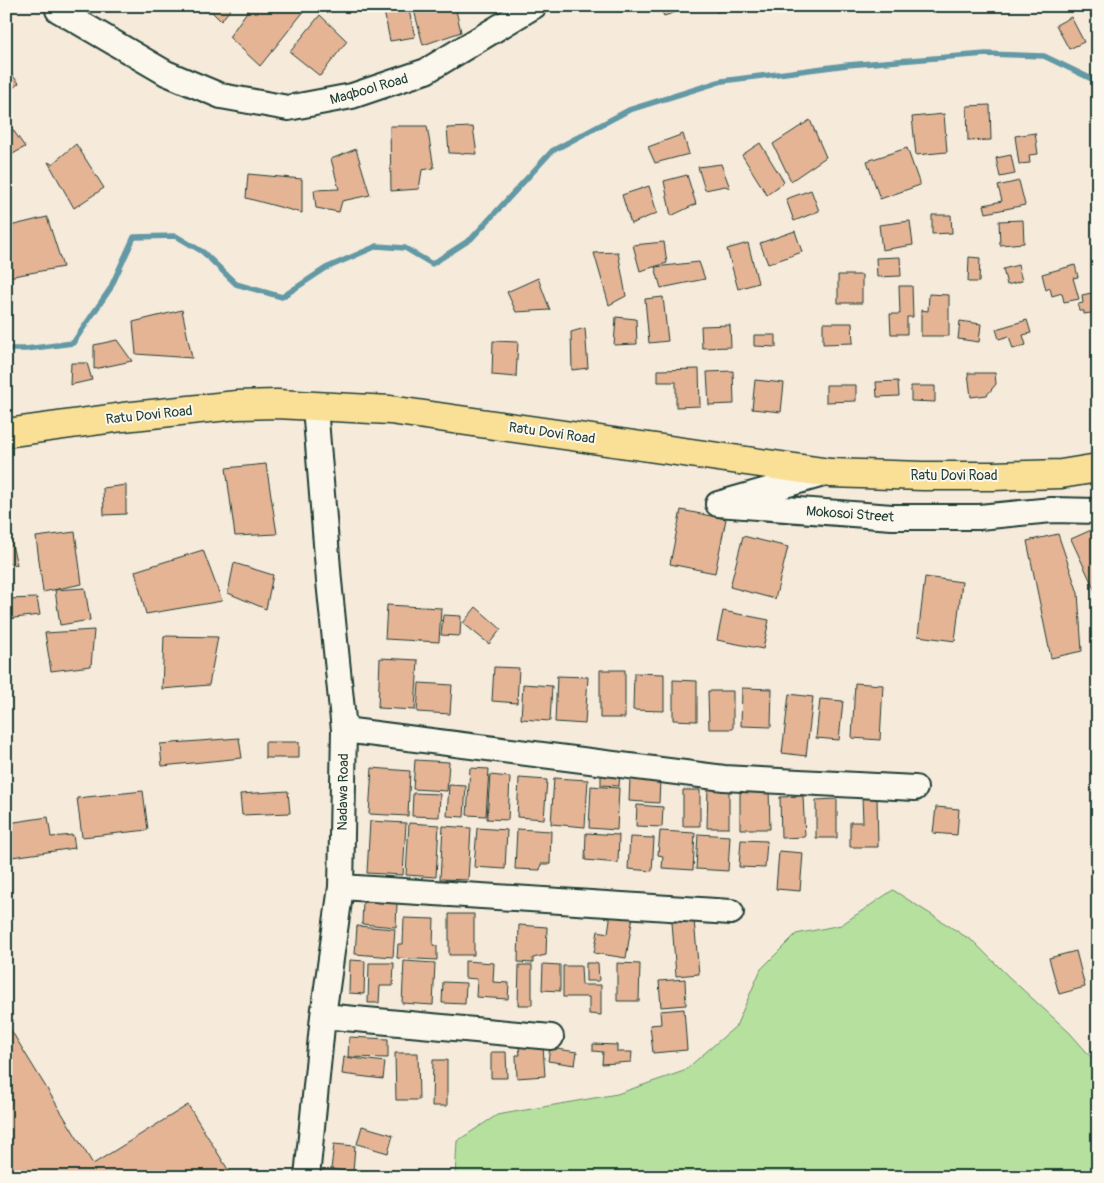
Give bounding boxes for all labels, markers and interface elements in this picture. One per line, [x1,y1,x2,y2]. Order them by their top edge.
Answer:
street label: Maqbool Road [328,70,410,108]
street label: Ratu Dovi Road [105,402,193,428]
street label: Ratu Dovi Road [508,419,596,447]
street label: Ratu Dovi Road [910,467,998,484]
street label: Mokosoi Street [805,502,895,526]
street label: Nadawa Road [334,753,352,831]

